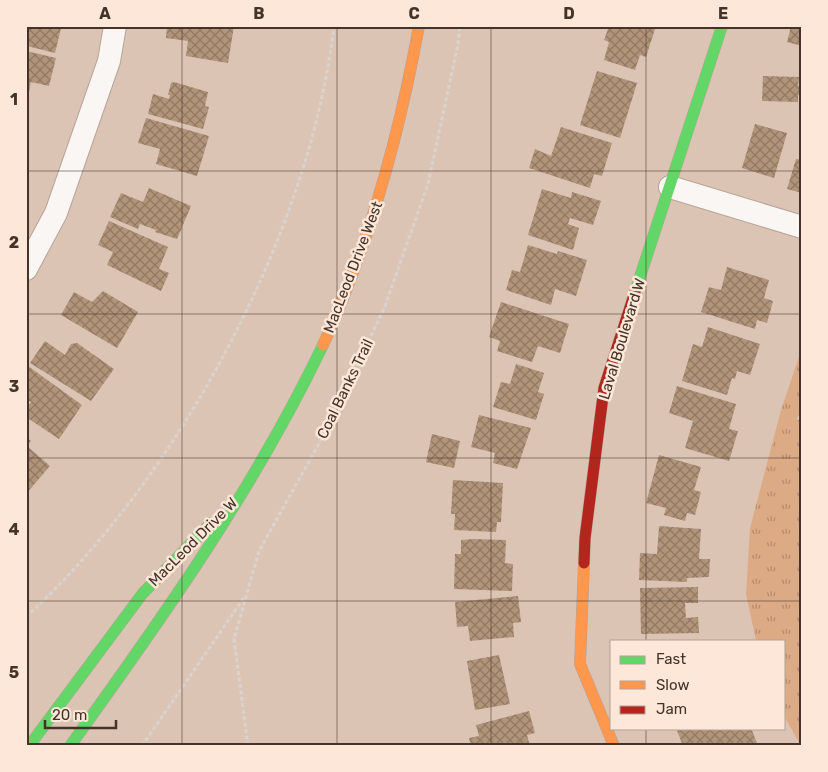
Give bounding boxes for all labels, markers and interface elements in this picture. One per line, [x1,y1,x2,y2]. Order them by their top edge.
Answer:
text: A [99,4,111,23]
text: B [253,4,265,23]
text: C [408,4,420,23]
text: D [563,4,575,23]
text: E [718,4,728,23]
text: 1 [10,90,18,109]
street label: MacLeod Drive West [320,199,386,335]
text: 2 [9,233,19,252]
street label: Laval Boulevard W [595,276,649,402]
street label: Coal Banks Trail [313,336,377,442]
text: 3 [9,377,19,396]
street label: MacLeod Drive W [145,494,241,590]
text: 4 [9,520,20,539]
legend [610,640,786,730]
text: Fast [656,650,686,668]
text: 5 [9,663,19,682]
text: Slow [656,676,689,694]
scale bar [45,697,116,729]
text: Jam [656,700,687,718]
text: 20 m [52,706,87,724]

